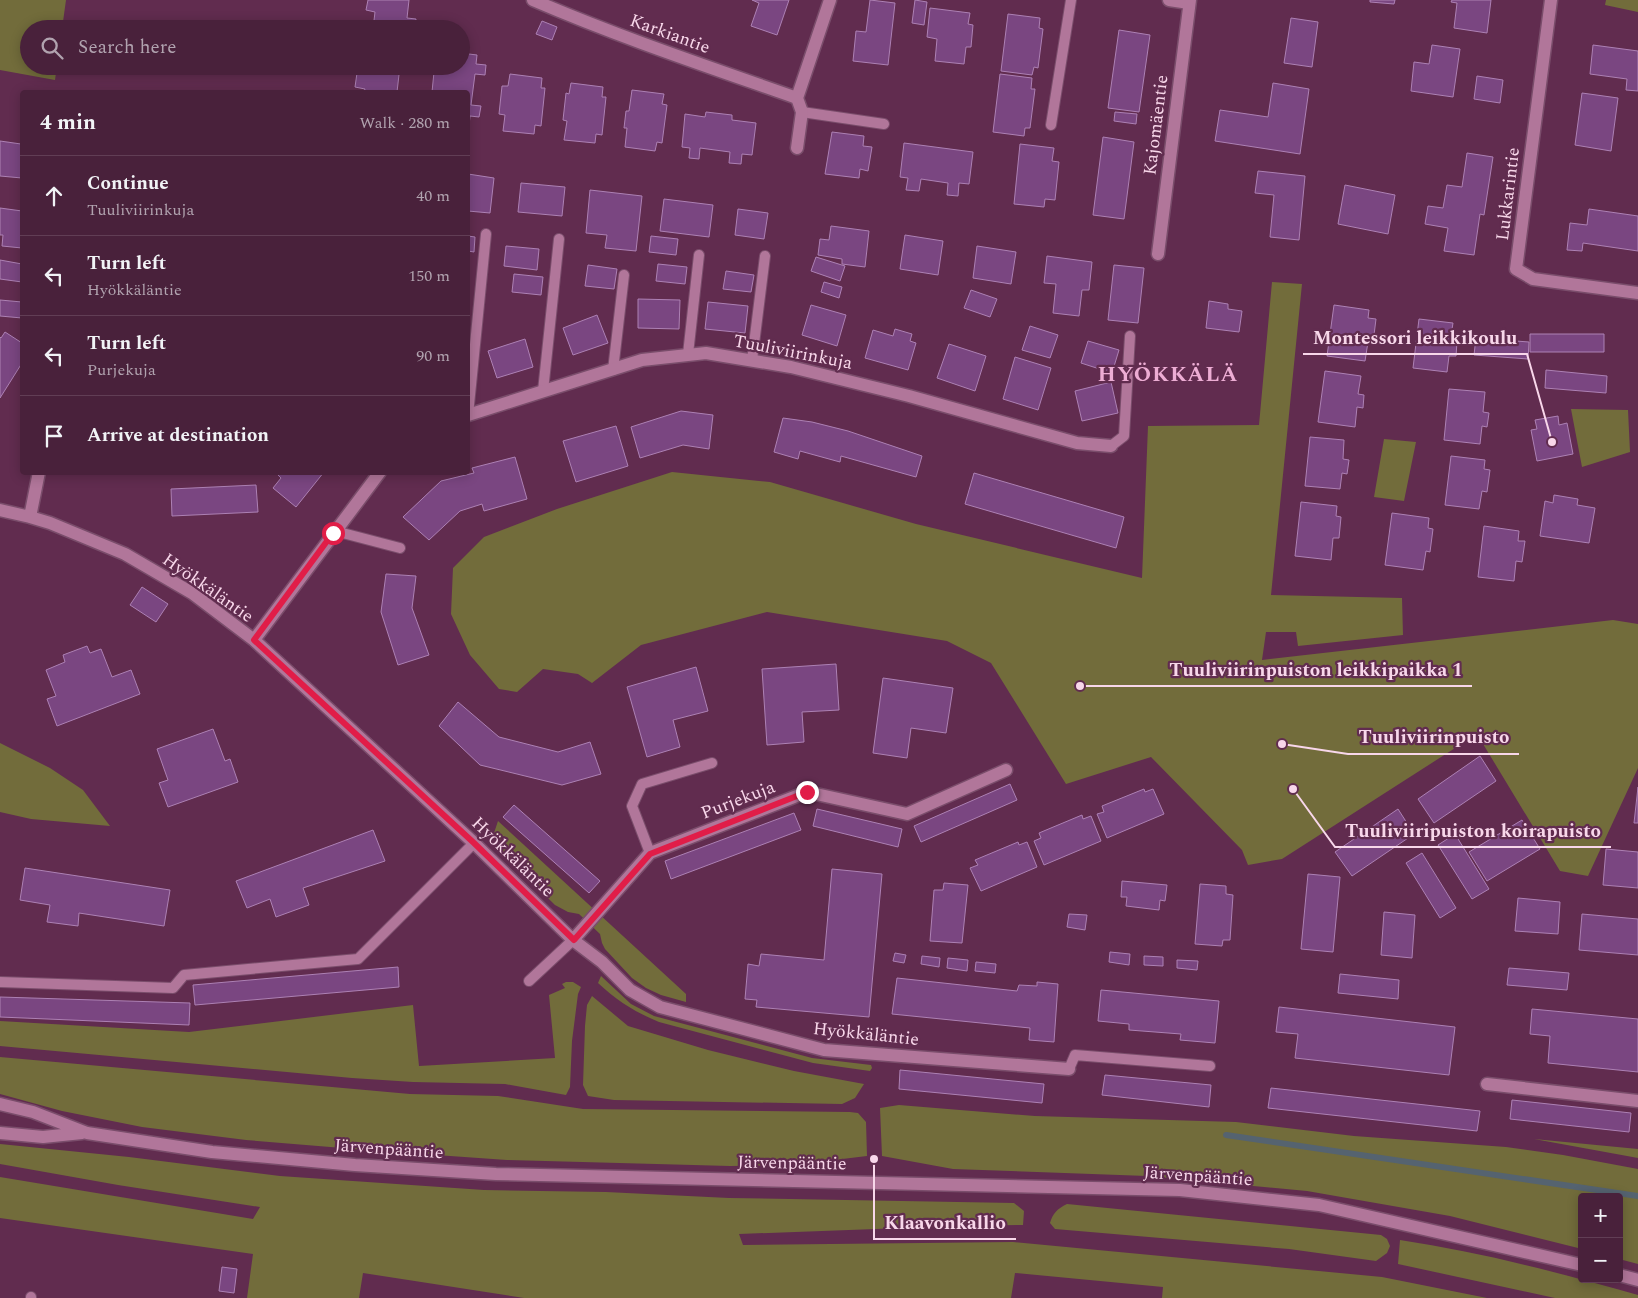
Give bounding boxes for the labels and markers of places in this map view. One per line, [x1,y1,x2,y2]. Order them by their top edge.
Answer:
callout: Montessori leikkikoulu [1303,320,1527,354]
callout: Tuuliviirinpuiston leikkipaikka 1 [1159,652,1472,686]
callout: Tuuliviirinpuisto [1348,720,1519,754]
callout: Tuuliviiripuiston koirapuisto [1335,813,1611,847]
callout: Klaavonkallio [874,1205,1016,1239]

